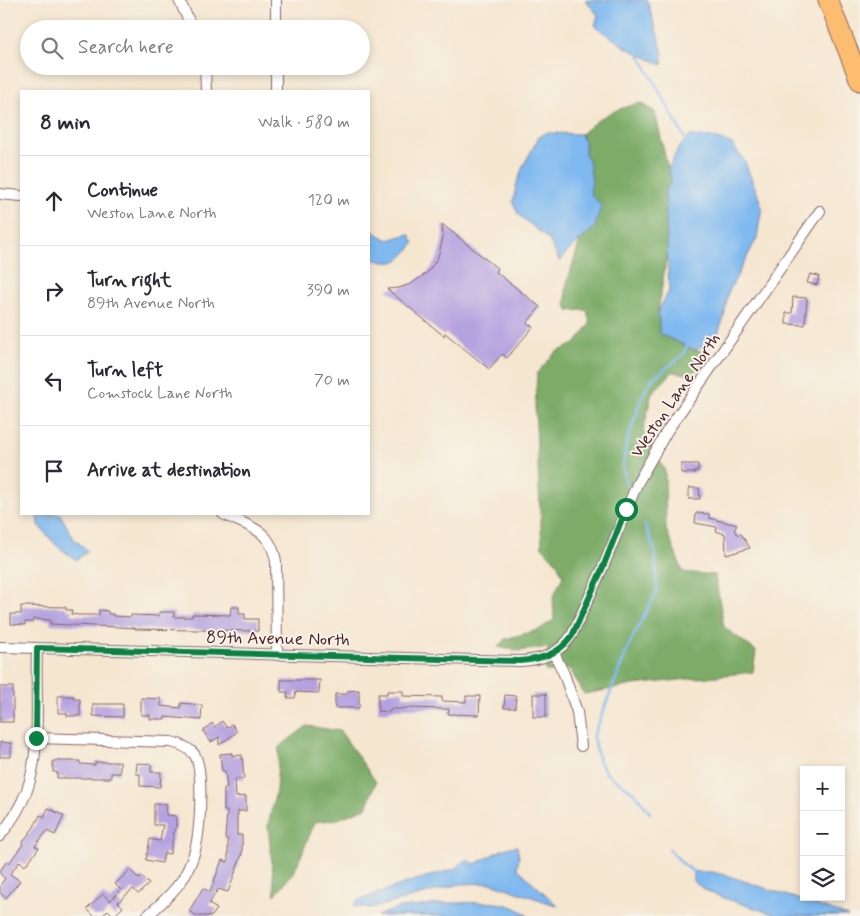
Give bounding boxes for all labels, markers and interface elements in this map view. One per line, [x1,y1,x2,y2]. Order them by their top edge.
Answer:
search box [20,20,370,75]
icon: search [38,34,66,62]
text: Search here [78,35,174,60]
text: 8 min [40,109,91,137]
text: Walk · 580 m [258,112,350,133]
text: Continue [87,178,158,203]
icon: ahead [40,187,68,215]
text: 120 m [308,190,350,211]
text: Weston Lane North [87,203,216,224]
text: Turn right [87,268,171,293]
icon: right [40,277,68,305]
text: 390 m [307,280,350,301]
text: 89th Avenue North [87,293,215,314]
street label: Weston Lane North [625,328,726,463]
text: Turn left [87,358,163,383]
icon: left [40,367,68,395]
text: 70 m [314,370,350,391]
text: Comstock Lane North [87,383,232,404]
icon: arrive [40,457,68,485]
text: Arrive at destination [87,458,251,483]
route start [615,498,638,521]
street label: 89th Avenue North [206,626,350,652]
route end [25,727,48,750]
map controls [800,766,845,901]
button: + [800,766,845,811]
button: − [800,811,845,856]
button: layers [800,856,845,901]

